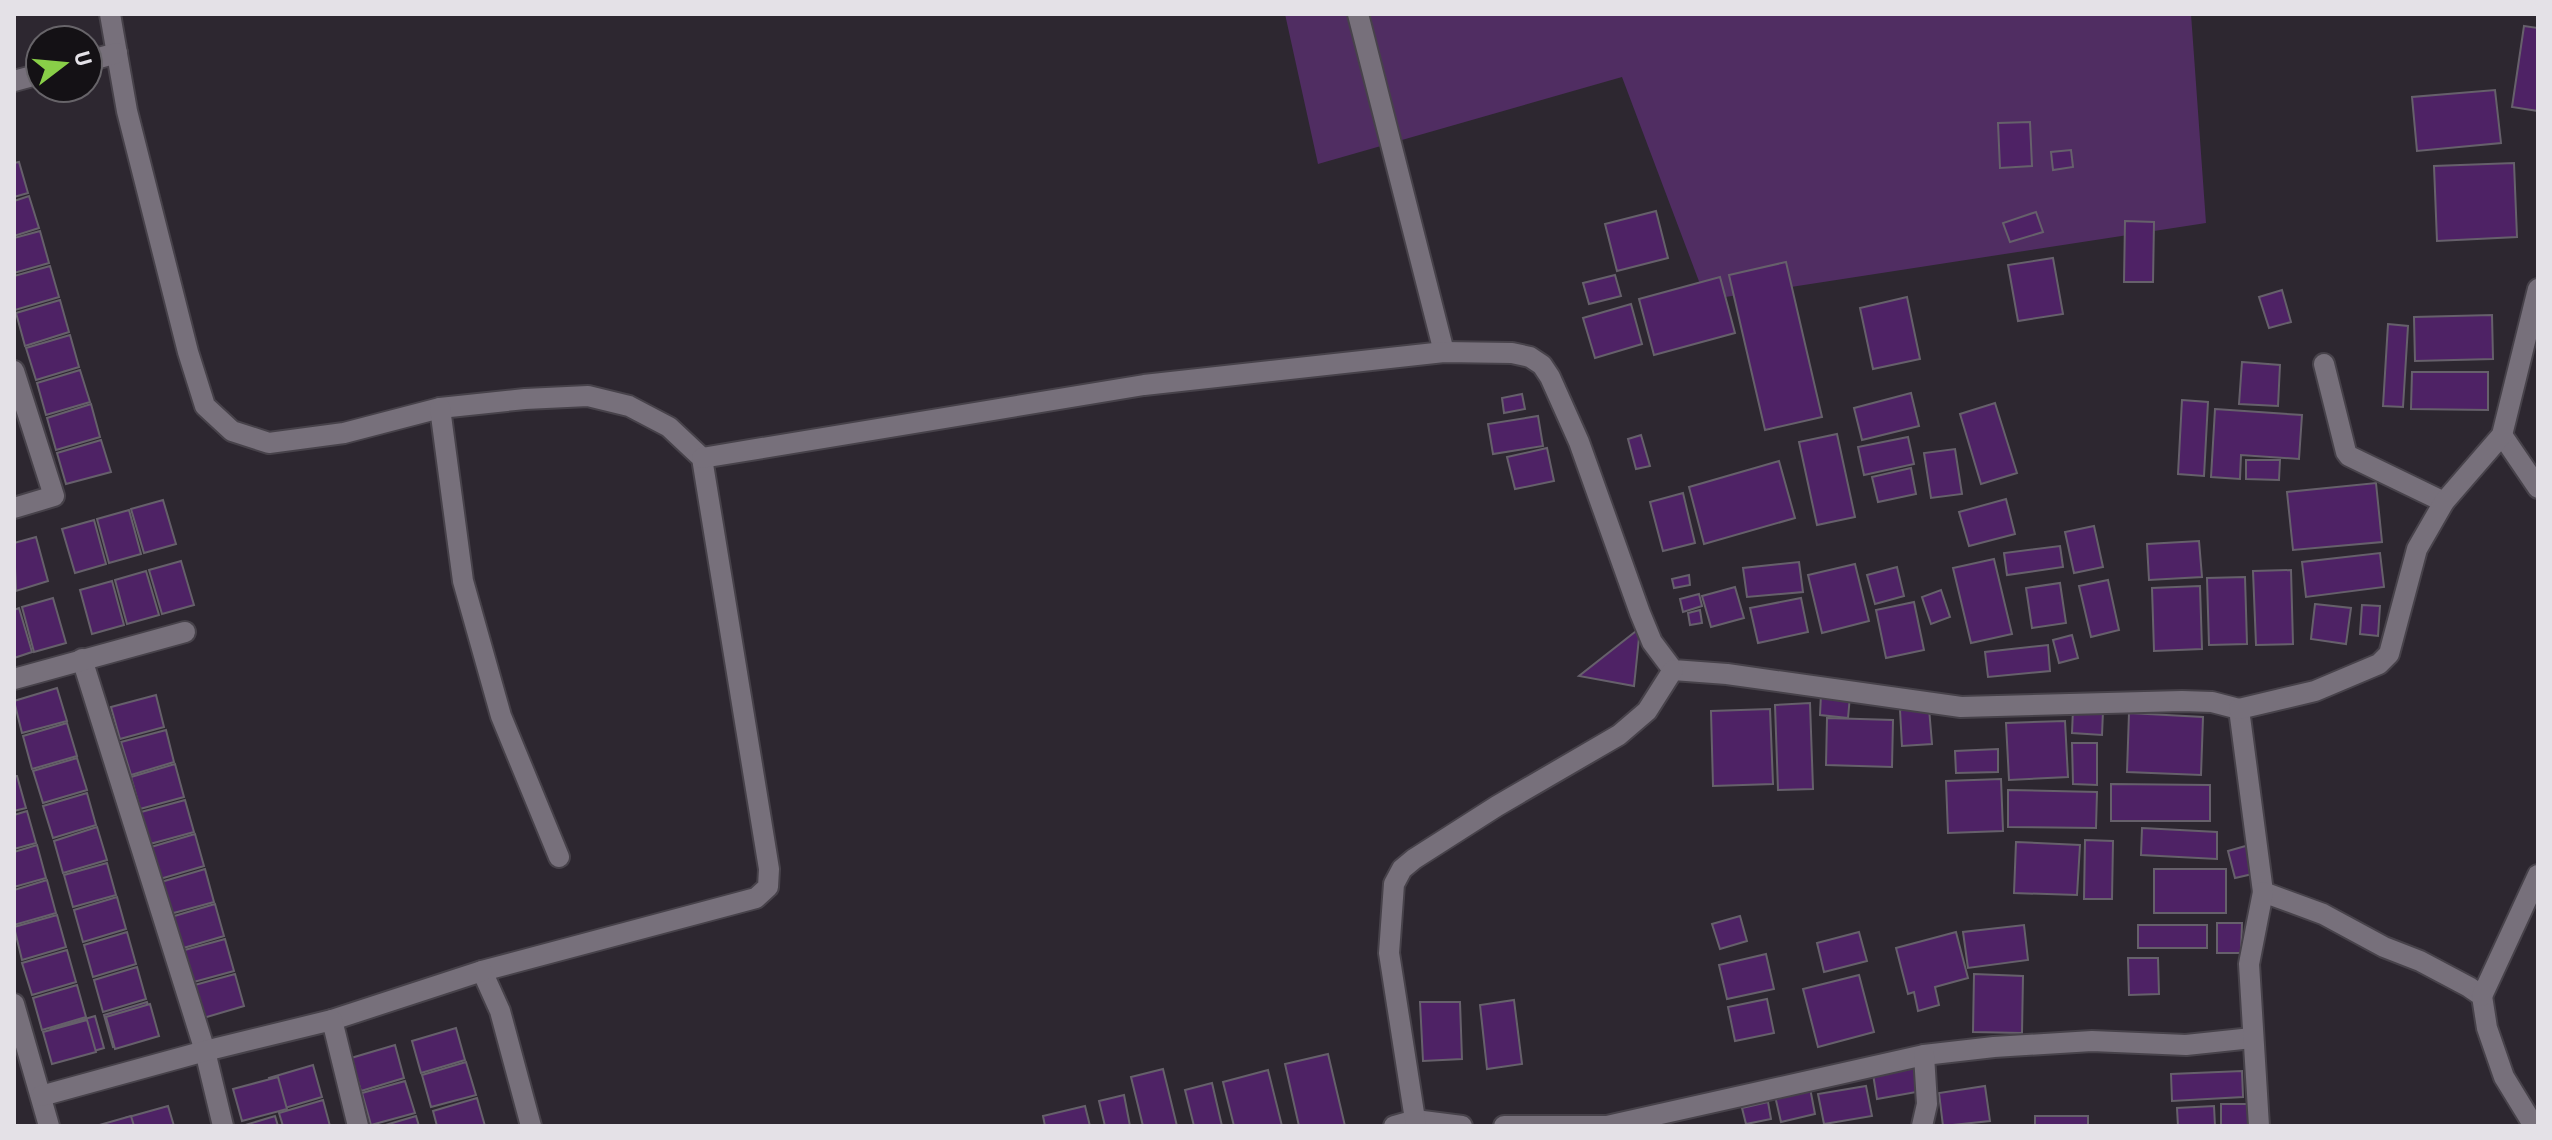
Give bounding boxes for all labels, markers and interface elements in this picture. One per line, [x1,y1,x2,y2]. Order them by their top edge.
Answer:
north arrow [24,24,104,104]
text: U [70,48,99,68]

